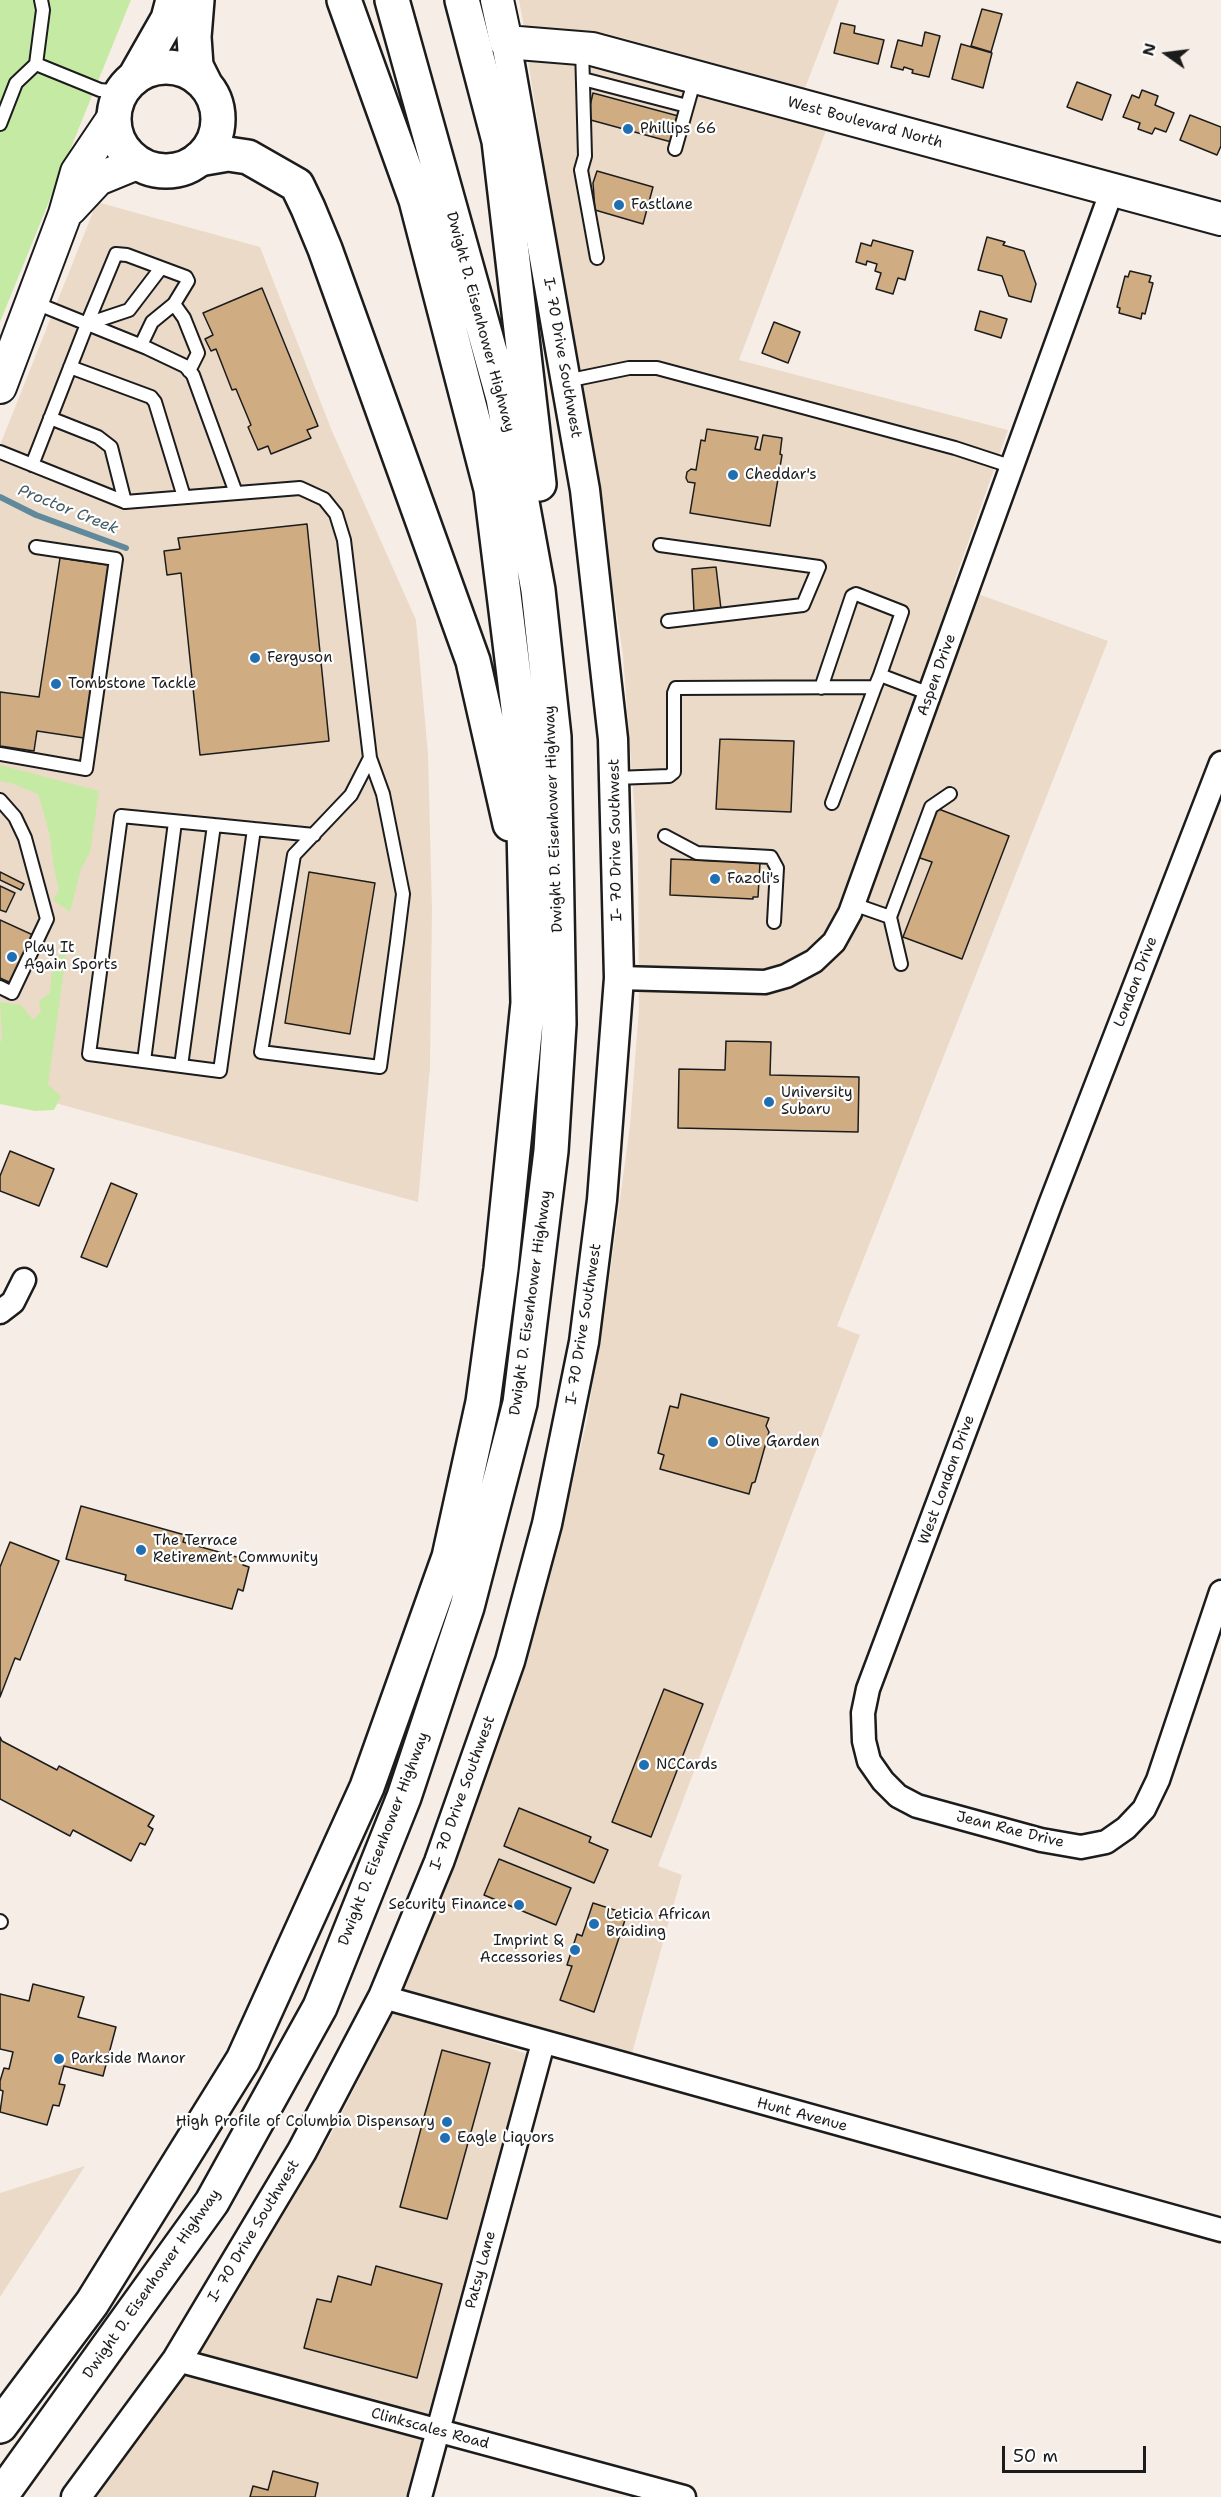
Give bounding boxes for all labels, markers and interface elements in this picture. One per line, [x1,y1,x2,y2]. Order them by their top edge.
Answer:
north arrow [1137,24,1197,84]
text: N [1137,41,1161,58]
street label: West Boulevard North [785,94,945,152]
place label: Phillips 66 [640,120,716,138]
marker: Phillips 66 [621,122,635,136]
place label: Fastlane [631,196,693,214]
marker: Fastlane [612,198,626,212]
street label: Dwight D. Eisenhower Highway [442,210,518,434]
street label: I- 70 Drive Southwest [539,276,585,440]
place label: Cheddar's [745,466,817,484]
marker: Cheddar's [726,468,740,482]
water label: Proctor Creek [15,481,121,539]
street label: Aspen Drive [914,632,960,718]
place label: Ferguson [267,649,332,667]
marker: Ferguson [248,651,262,665]
place label: Tombstone Tackle [68,675,196,693]
marker: Tombstone Tackle [49,677,63,691]
street label: Dwight D. Eisenhower Highway [541,705,567,933]
street label: I- 70 Drive Southwest [606,759,626,921]
place label: Fazoli's [727,870,780,888]
marker: Fazoli's [708,872,722,886]
street label: London Drive [1110,934,1162,1030]
place label: Play It Again Sports [24,939,118,974]
marker: Play It Again Sports [5,950,19,964]
place label: University Subaru [781,1084,853,1119]
marker: University Subaru [762,1095,776,1109]
street label: Dwight D. Eisenhower Highway [506,1189,556,1417]
street label: I- 70 Drive Southwest [562,1242,606,1406]
street label: West London Drive [915,1413,979,1547]
place label: Olive Garden [725,1433,820,1451]
marker: Olive Garden [706,1435,720,1449]
place label: The Terrace Retirement Community [153,1532,318,1567]
marker: The Terrace Retirement Community [134,1543,148,1557]
street label: I- 70 Drive Southwest [427,1713,499,1873]
street label: Dwight D. Eisenhower Highway [335,1730,433,1948]
place label: NCCards [656,1756,718,1774]
marker: NCCards [637,1758,651,1772]
street label: Jean Rae Drive [954,1808,1066,1852]
place label: Security Finance [389,1896,507,1914]
marker: Security Finance [512,1898,526,1912]
place label: Leticia African Braiding [606,1906,711,1941]
marker: Leticia African Braiding [587,1917,601,1931]
place label: Imprint & Accessories [480,1932,563,1967]
marker: Imprint & Accessories [568,1943,582,1957]
place label: Parkside Manor [71,2050,186,2068]
marker: Parkside Manor [52,2052,66,2066]
street label: Hunt Avenue [755,2094,849,2136]
place label: High Profile of Columbia Dispensary [176,2113,435,2131]
marker: High Profile of Columbia Dispensary [440,2115,454,2129]
place label: Eagle Liquors [457,2129,554,2147]
marker: Eagle Liquors [438,2131,452,2145]
street label: I- 70 Drive Southwest [204,2157,304,2305]
street label: Dwight D. Eisenhower Highway [79,2186,225,2382]
street label: Patsy Lane [462,2229,500,2311]
street label: Clinkscales Road [369,2405,491,2453]
scale bar [1005,2434,1149,2472]
text: 50 m [1013,2444,1058,2468]

